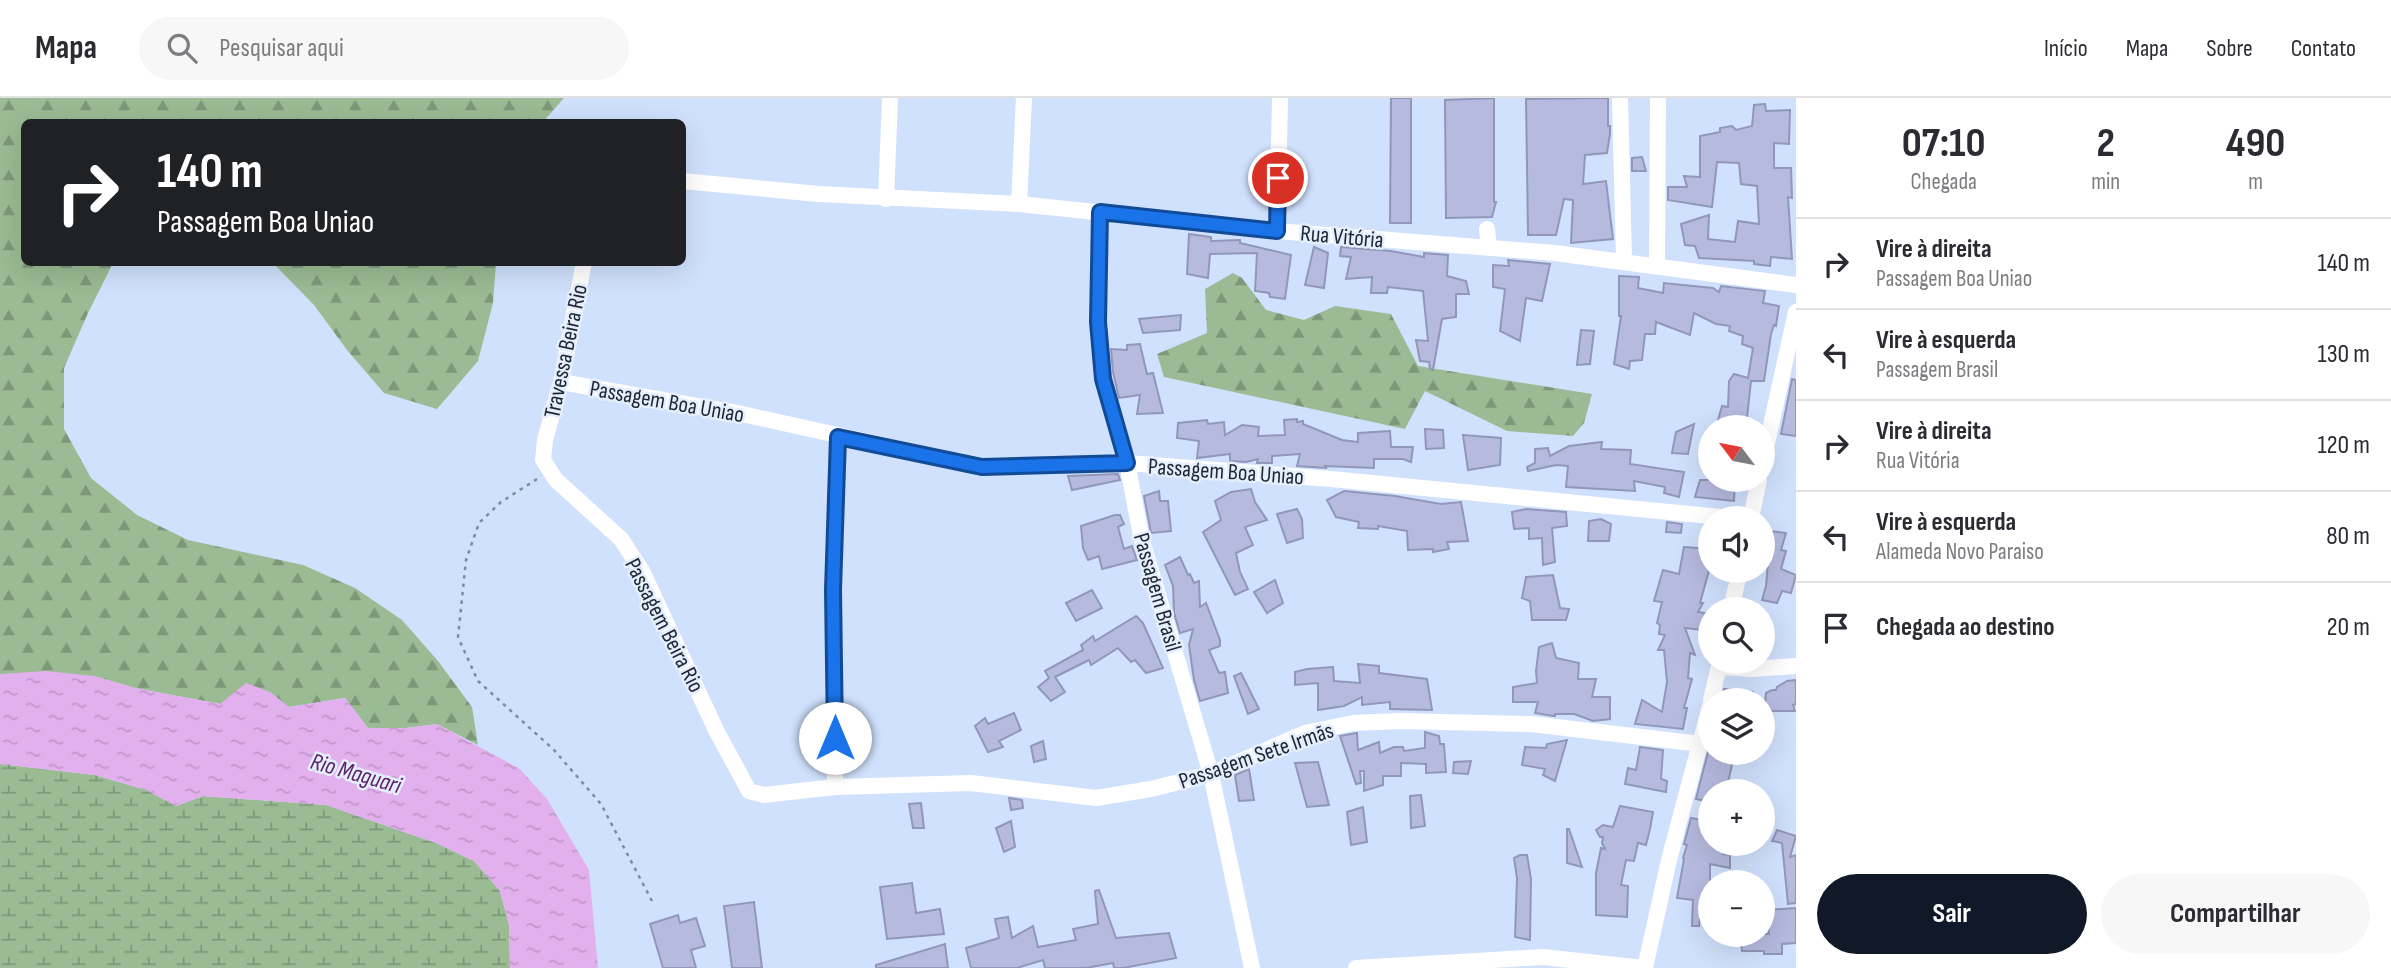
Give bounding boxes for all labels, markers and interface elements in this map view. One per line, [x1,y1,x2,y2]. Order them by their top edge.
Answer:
search box [139,17,629,80]
text: Mapa [35,28,97,68]
icon: search [163,29,201,67]
text: Pesquisar aqui [219,33,344,64]
text: Início [2044,34,2088,63]
text: Mapa [2126,34,2168,63]
text: Sobre [2206,34,2253,63]
text: Contato [2291,34,2356,63]
text: 07:10 [1902,118,1986,169]
text: 2 [2096,118,2115,169]
text: 490 [2226,118,2285,169]
text: 140 m [157,143,263,202]
icon: right [42,147,133,238]
pin [1248,148,1308,208]
icon: arrive [1259,159,1297,197]
text: Chegada [1910,168,1977,196]
text: min [2091,168,2120,196]
text: m [2248,168,2263,196]
text: Passagem Boa Uniao [157,203,374,242]
street label: Rua Vitória [1299,219,1385,255]
text: Vire à direita [1876,234,1992,265]
icon: right [1817,245,1855,283]
text: 140 m [2318,248,2370,279]
text: Passagem Boa Uniao [1876,265,2032,293]
street label: Travessa Beira Rio [538,282,594,421]
text: Vire à esquerda [1876,325,2016,356]
icon: left [1817,336,1855,374]
text: 130 m [2318,339,2370,370]
text: Passagem Brasil [1876,356,1998,384]
street label: Passagem Boa Uniao [587,375,746,429]
north arrow [1698,415,1774,492]
map controls [1698,415,1775,947]
text: Vire à direita [1876,416,1992,447]
icon: right [1817,427,1855,465]
text: 120 m [2317,430,2370,461]
text: Rua Vitória [1876,447,1960,475]
street label: Passagem Boa Uniao [1147,453,1305,491]
button: sound [1698,506,1775,583]
text: Vire à esquerda [1876,507,2016,538]
icon: left [1817,518,1855,556]
text: 80 m [2326,521,2370,552]
street label: Passagem Brasil [1127,530,1187,655]
text: Alameda Novo Paraiso [1876,538,2044,566]
street label: Passagem Beira Rio [618,554,710,697]
button: search [1698,597,1775,674]
icon: arrive [1817,609,1855,647]
text: Chegada ao destino [1876,612,2055,643]
text: 20 m [2327,612,2370,643]
button: layers [1698,688,1775,765]
position arrow [798,701,872,775]
street label: Passagem Sete Irmãs [1175,716,1337,796]
water label: Rio Maguari [307,747,405,800]
button: + [1698,779,1775,856]
button: − [1698,870,1775,947]
button: Sair [1817,874,2087,954]
button: Compartilhar [2101,874,2370,954]

